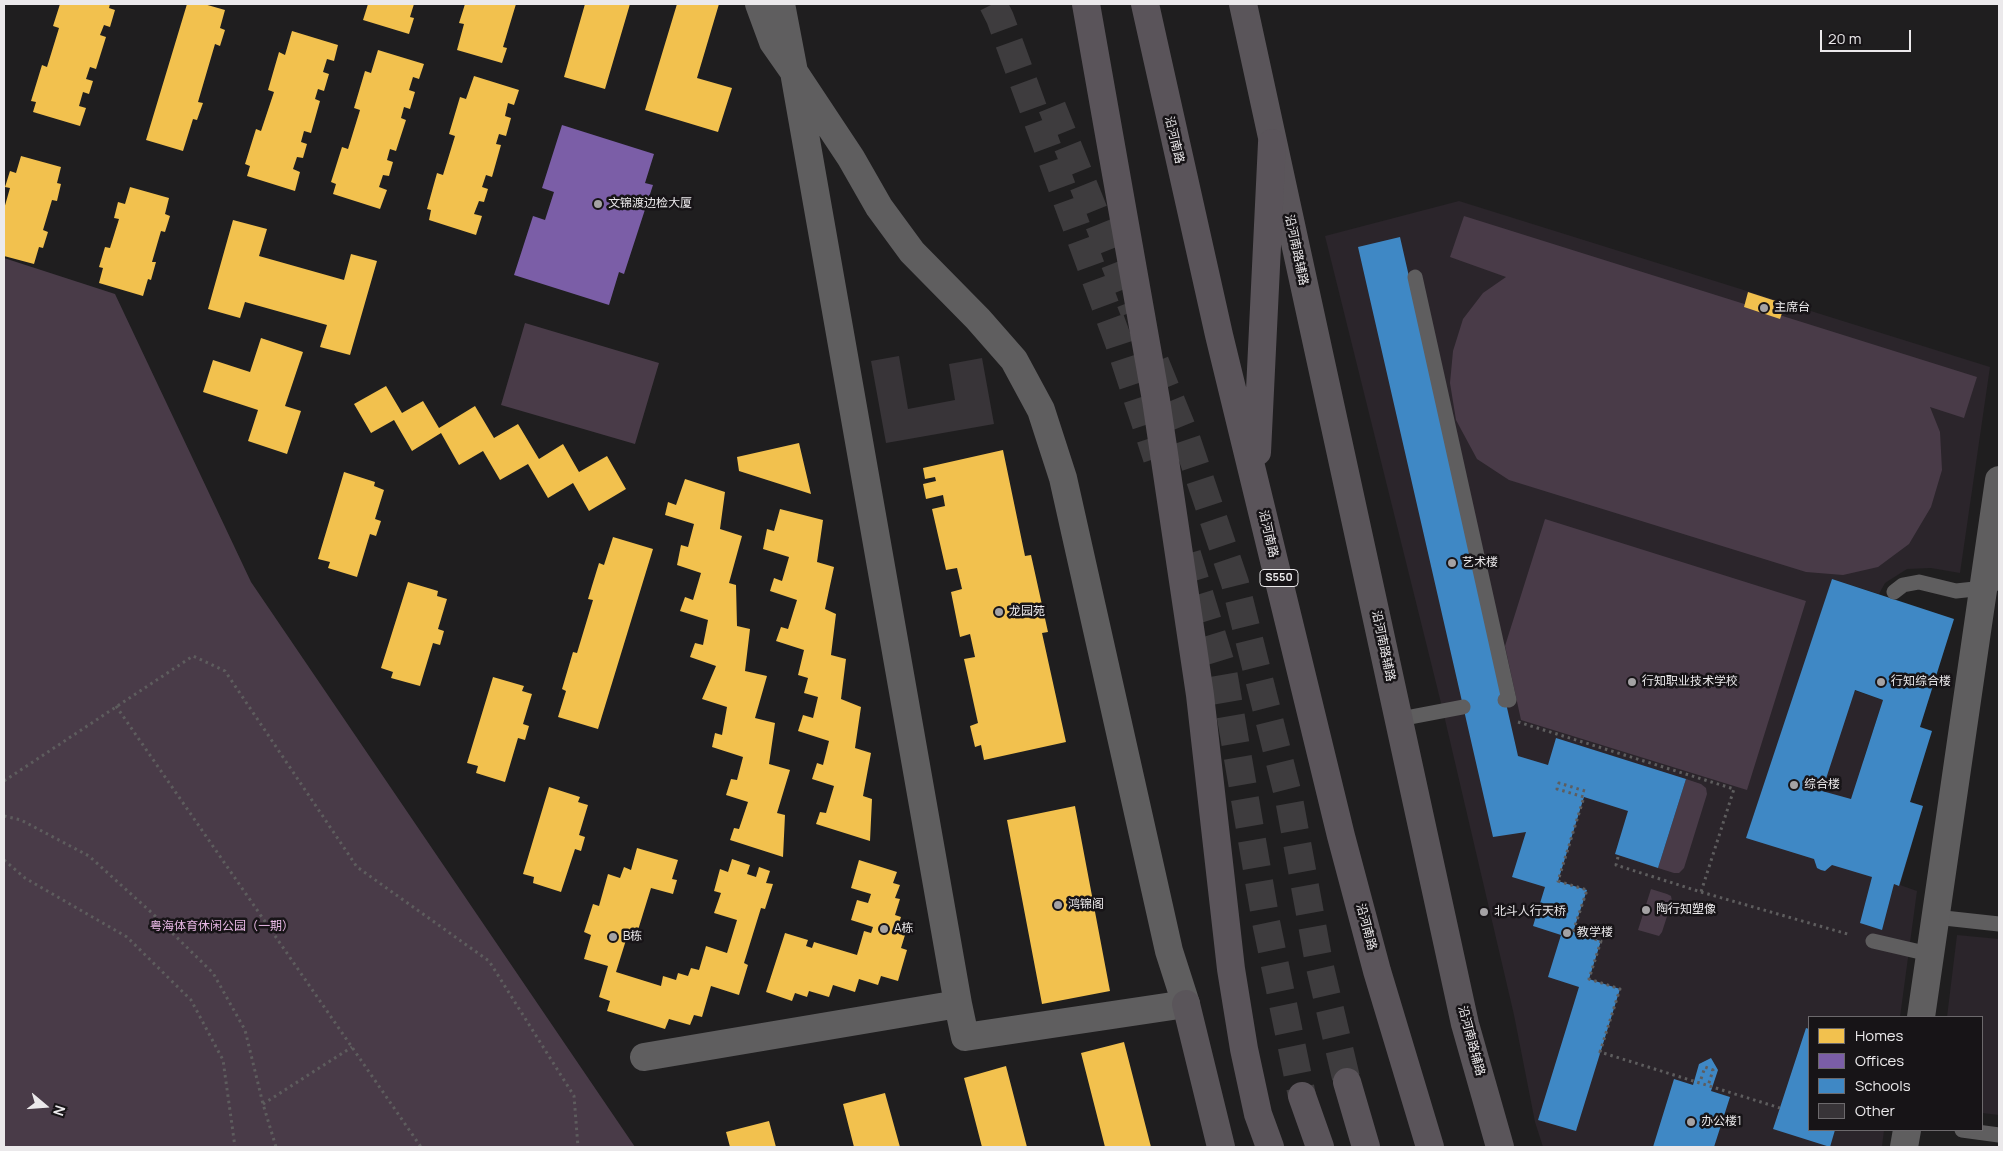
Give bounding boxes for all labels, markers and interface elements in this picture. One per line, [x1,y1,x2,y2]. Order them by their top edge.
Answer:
scale bar [1823,20,1914,52]
text: 20 m [1828,28,1861,49]
street label: 沿河南路 [1162,115,1186,165]
place label: 文锦渡边检大厦 [608,197,692,211]
marker: 文锦渡边检大厦 [592,198,604,210]
street label: 沿河南路辅路 [1281,213,1311,287]
place label: 主席台 [1774,301,1810,315]
marker: 主席台 [1758,302,1770,314]
street label: 沿河南路 [1256,509,1280,559]
place label: 艺术楼 [1462,556,1498,570]
marker: 艺术楼 [1446,557,1458,569]
road number: S550 [1260,570,1298,586]
place label: 龙园苑 [1009,605,1045,619]
marker: 龙园苑 [993,606,1005,618]
street label: 沿河南路辅路 [1368,609,1398,683]
place label: 行知职业技术学校 [1642,675,1738,689]
place label: 行知综合楼 [1891,675,1951,689]
marker: 行知职业技术学校 [1626,676,1638,688]
marker: 行知综合楼 [1875,676,1887,688]
place label: 综合楼 [1804,778,1840,792]
marker: 综合楼 [1788,779,1800,791]
place label: 鸿锦阁 [1068,898,1104,912]
marker: 鸿锦阁 [1052,899,1064,911]
street label: 沿河南路 [1353,902,1379,952]
place label: 陶行知塑像 [1656,903,1716,917]
marker: 陶行知塑像 [1640,904,1652,916]
place label: 北斗人行天桥 [1494,905,1566,919]
marker: 北斗人行天桥 [1478,906,1490,918]
park label: 粤海体育休闲公园（一期） [150,920,294,934]
place label: A栋 [894,922,914,936]
marker: A栋 [878,923,890,935]
place label: 教学楼 [1577,926,1613,940]
marker: 教学楼 [1561,927,1573,939]
place label: B栋 [623,930,642,944]
marker: B栋 [607,931,619,943]
street label: 沿河南路辅路 [1455,1004,1487,1078]
legend [1808,1016,1983,1131]
text: Homes [1855,1025,1903,1046]
text: Offices [1855,1050,1904,1071]
text: Schools [1855,1075,1911,1096]
north arrow [20,1081,70,1131]
text: Other [1855,1100,1895,1121]
text: N [49,1103,70,1119]
place label: 办公楼1 [1701,1115,1742,1129]
marker: 办公楼1 [1685,1116,1697,1128]

